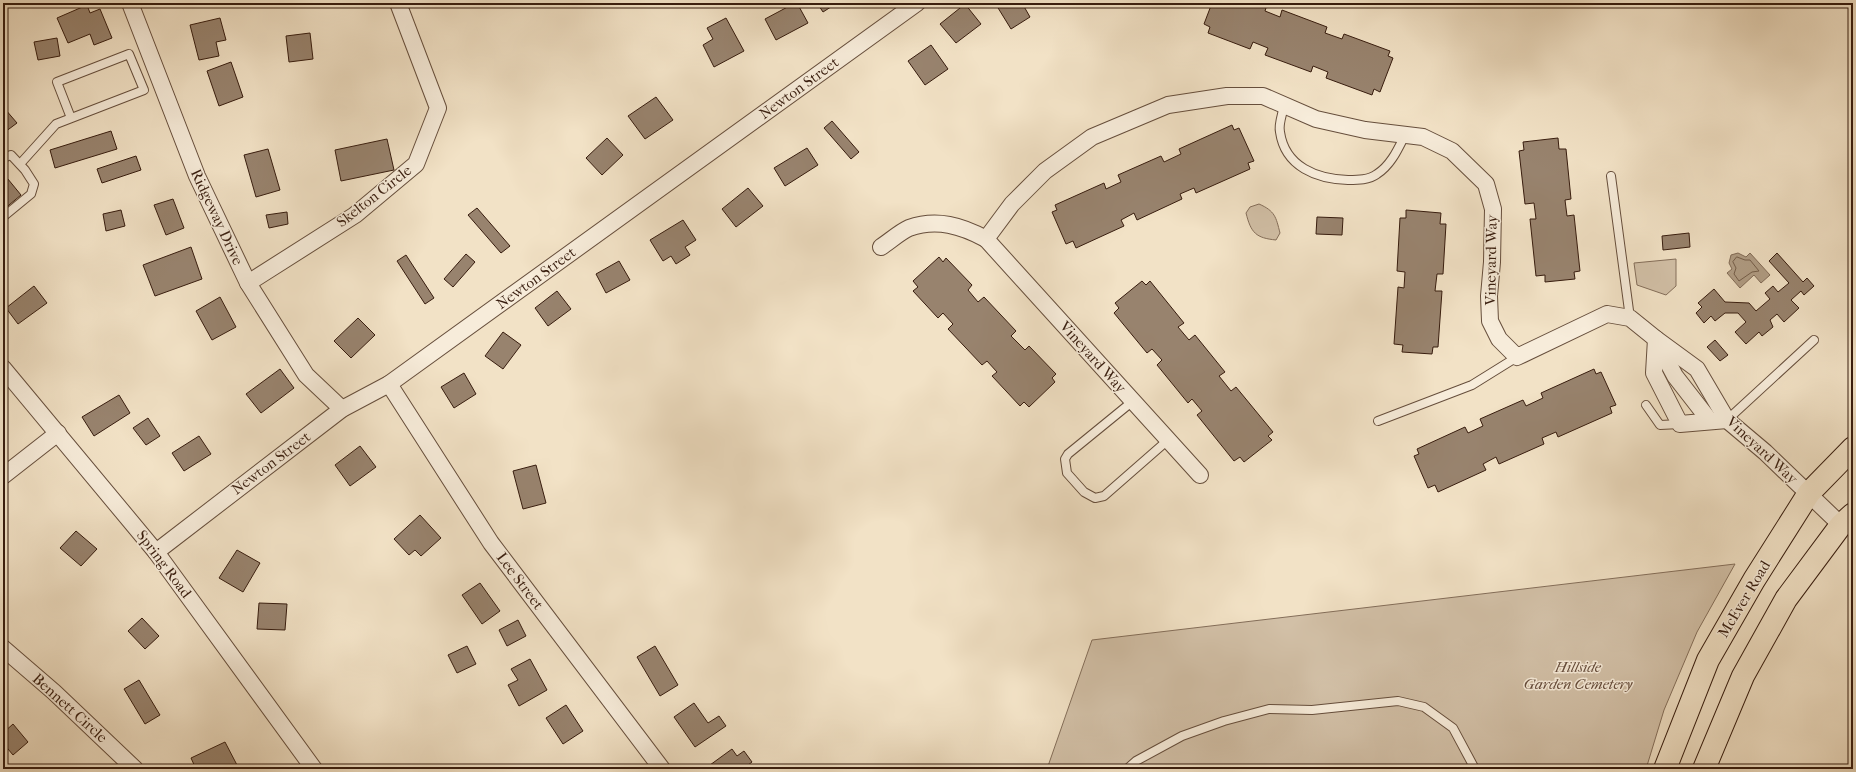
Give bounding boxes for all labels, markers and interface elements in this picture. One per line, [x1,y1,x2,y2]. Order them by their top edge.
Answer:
street label: Newton Street [756,53,843,123]
street label: Skelton Circle [333,161,416,231]
street label: Ridgeway Drive [187,166,247,269]
street label: Vineyard Way [1481,213,1501,307]
street label: Newton Street [493,243,580,313]
street label: Vineyard Way [1055,317,1131,397]
street label: Vineyard Way [1722,412,1802,488]
street label: Newton Street [228,427,314,498]
street label: Spring Road [133,527,196,602]
street label: Lee Street [493,549,548,614]
street label: McEver Road [1714,557,1774,641]
park label: Hillside Garden Cemetery [1524,658,1633,693]
street label: Bennett Circle [29,670,112,747]

